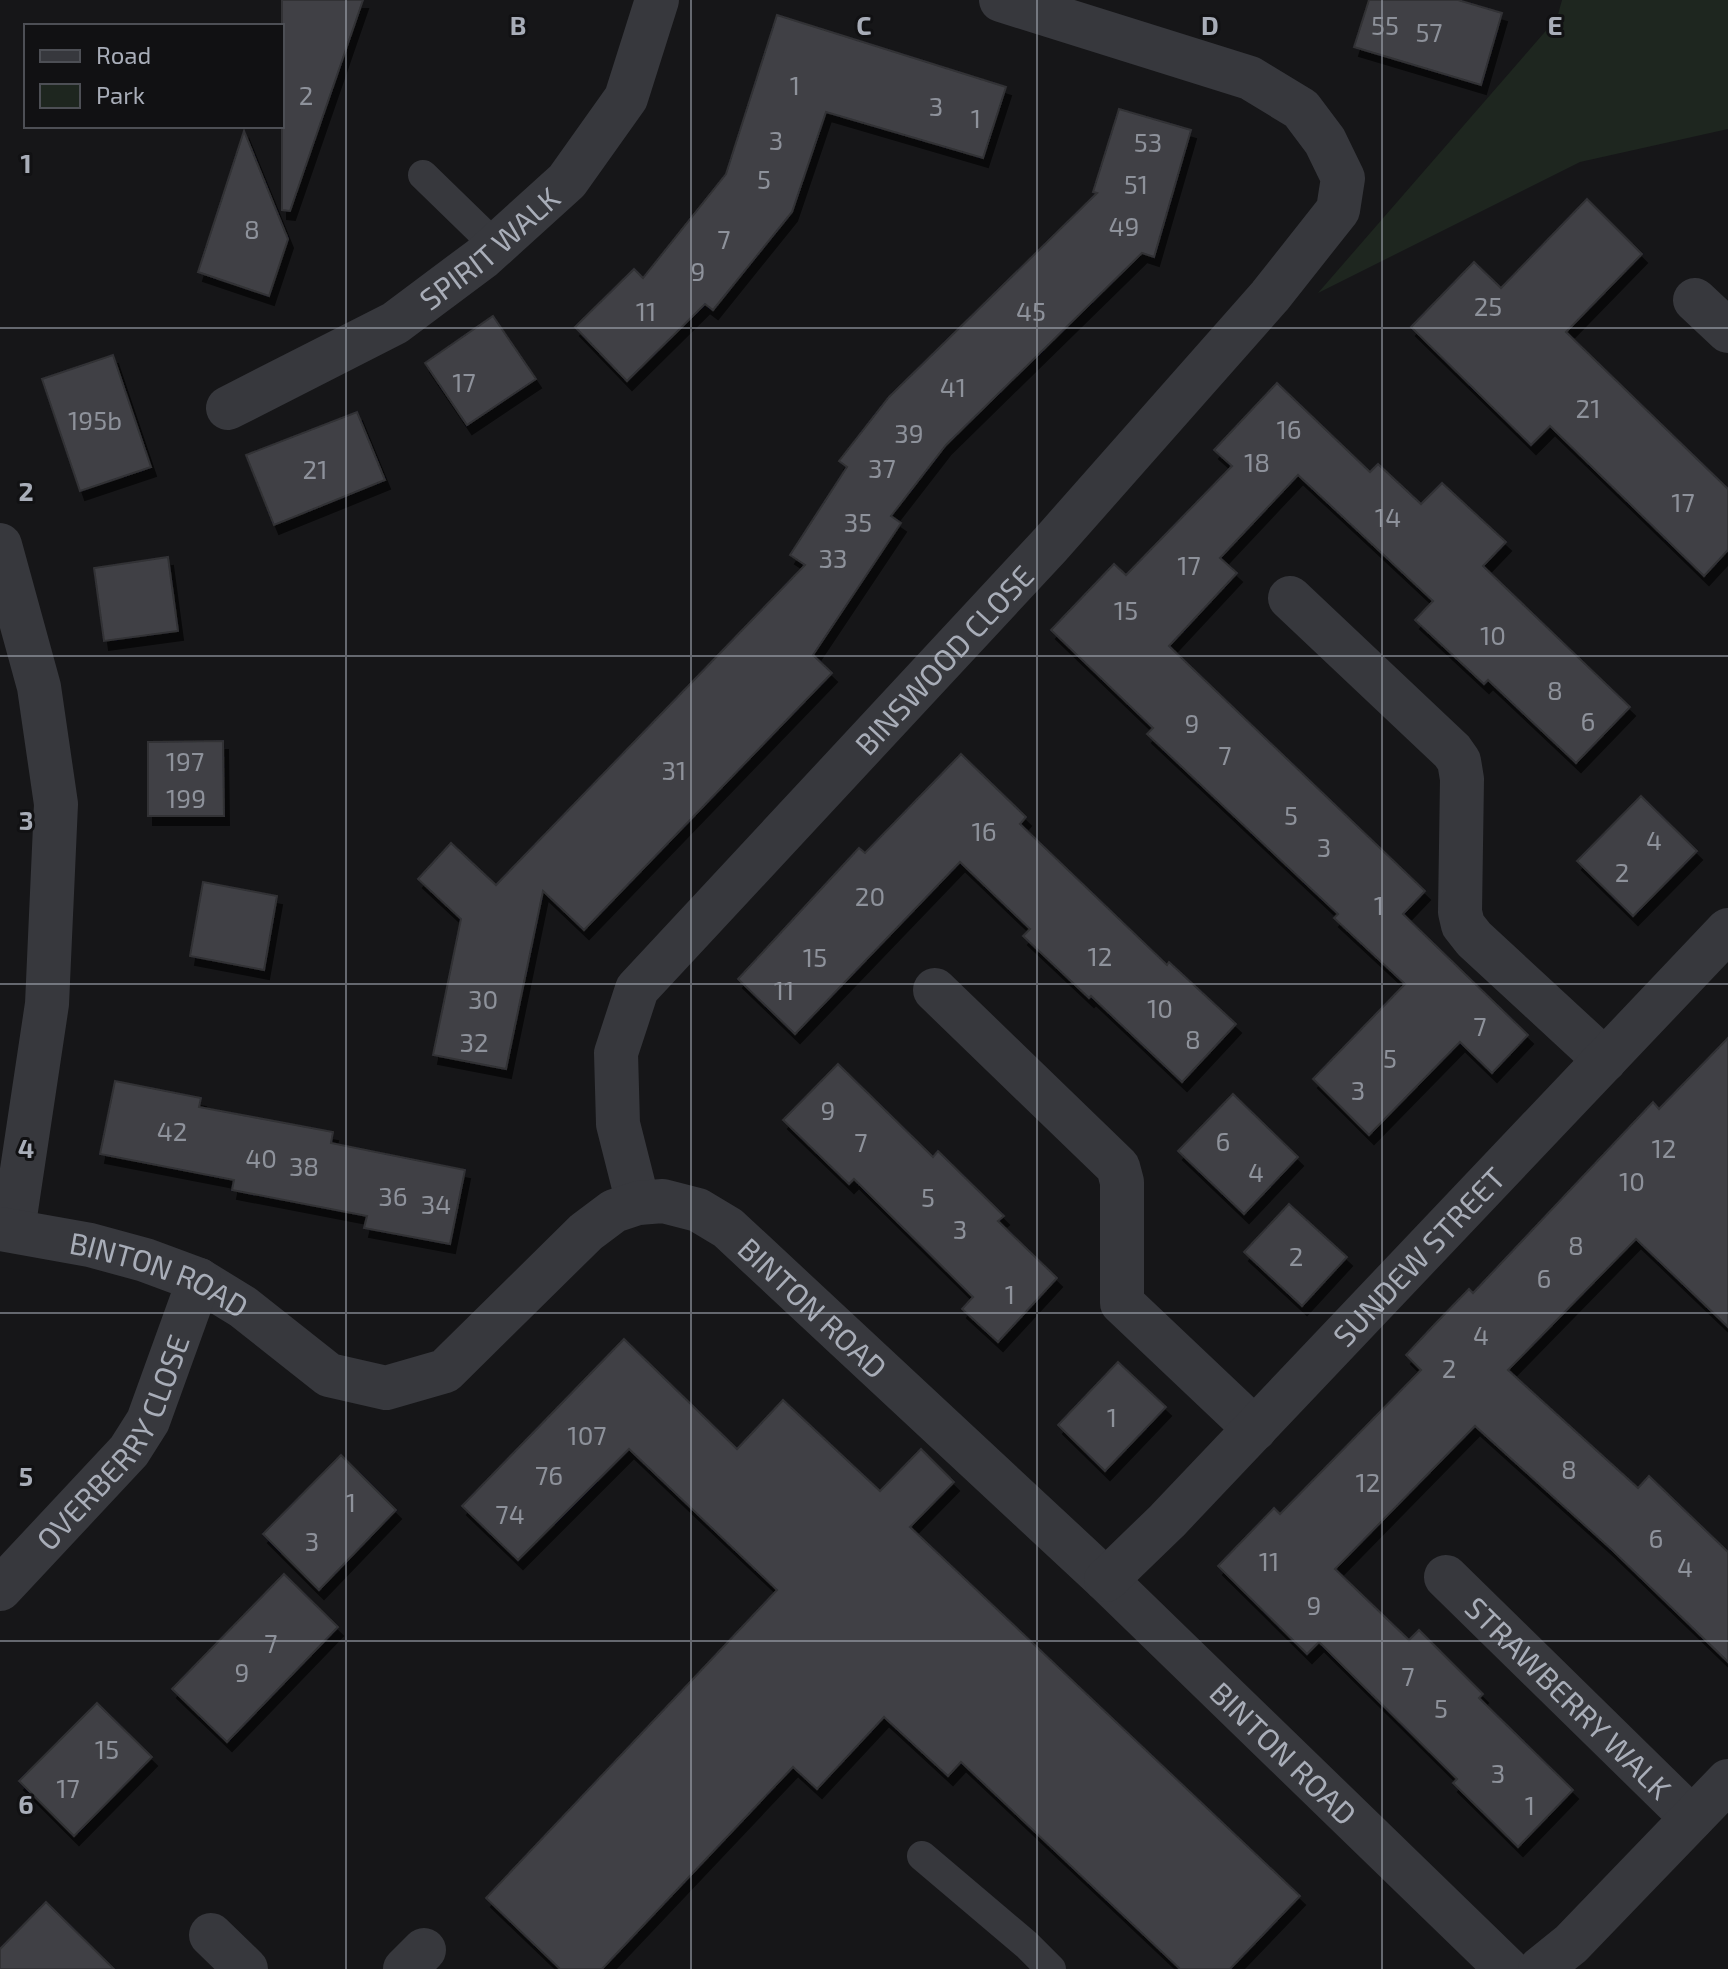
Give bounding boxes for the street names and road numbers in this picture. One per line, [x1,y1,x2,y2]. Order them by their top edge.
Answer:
street label: SPIRIT WALK [412,179,567,317]
street label: BINSWOOD CLOSE [847,557,1040,762]
street label: SUNDEW STREET [1325,1159,1512,1353]
street label: BINTON ROAD [67,1224,255,1324]
street label: BINTON ROAD [732,1230,895,1385]
street label: OVERBERRY CLOSE [28,1329,196,1557]
street label: STRAWBERRY WALK [1459,1589,1679,1806]
street label: BINTON ROAD [1203,1674,1364,1832]

